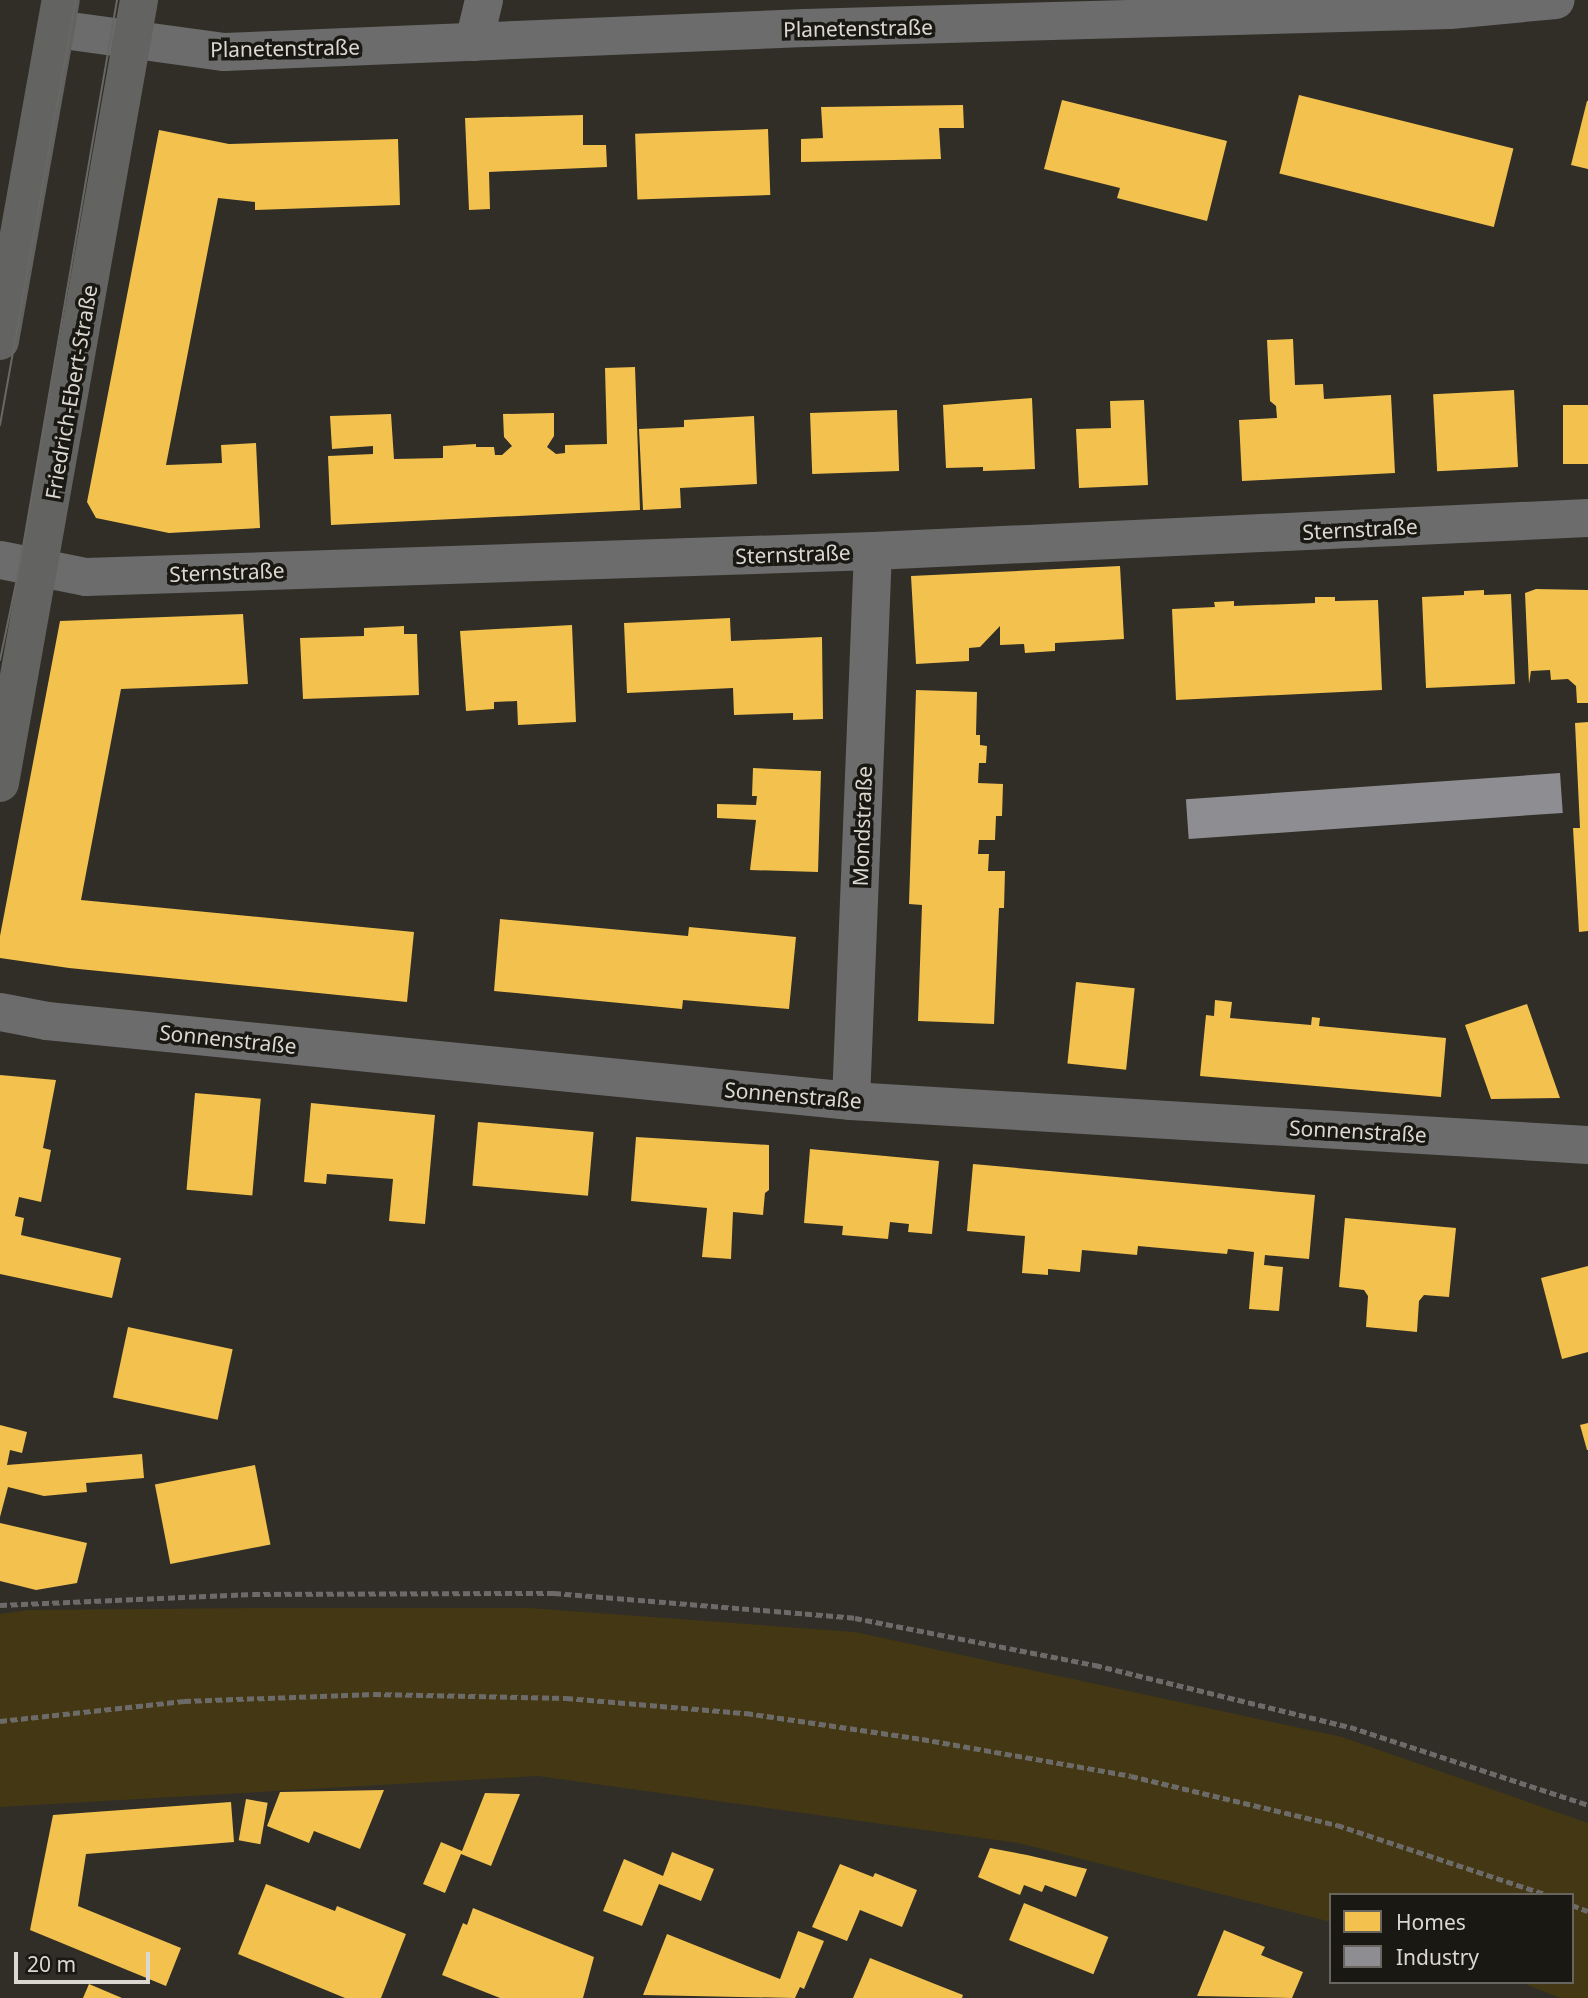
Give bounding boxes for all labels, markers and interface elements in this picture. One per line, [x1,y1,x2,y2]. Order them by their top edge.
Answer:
street label: Planetenstraße [783,14,933,42]
street label: Planetenstraße [210,34,360,62]
street label: Friedrich-Ebert-Straße [40,283,102,501]
street label: Sternstraße [1302,513,1418,545]
street label: Sternstraße [735,539,851,569]
street label: Sternstraße [169,557,285,587]
street label: Mondstraße [847,765,877,887]
street label: Sonnenstraße [158,1019,298,1059]
street label: Sonnenstraße [723,1076,863,1114]
street label: Sonnenstraße [1289,1115,1427,1147]
legend [1329,1893,1574,1984]
text: Homes [1396,1908,1466,1936]
scale bar [18,1938,154,1982]
text: Industry [1396,1943,1479,1971]
text: 20 m [27,1950,76,1978]

